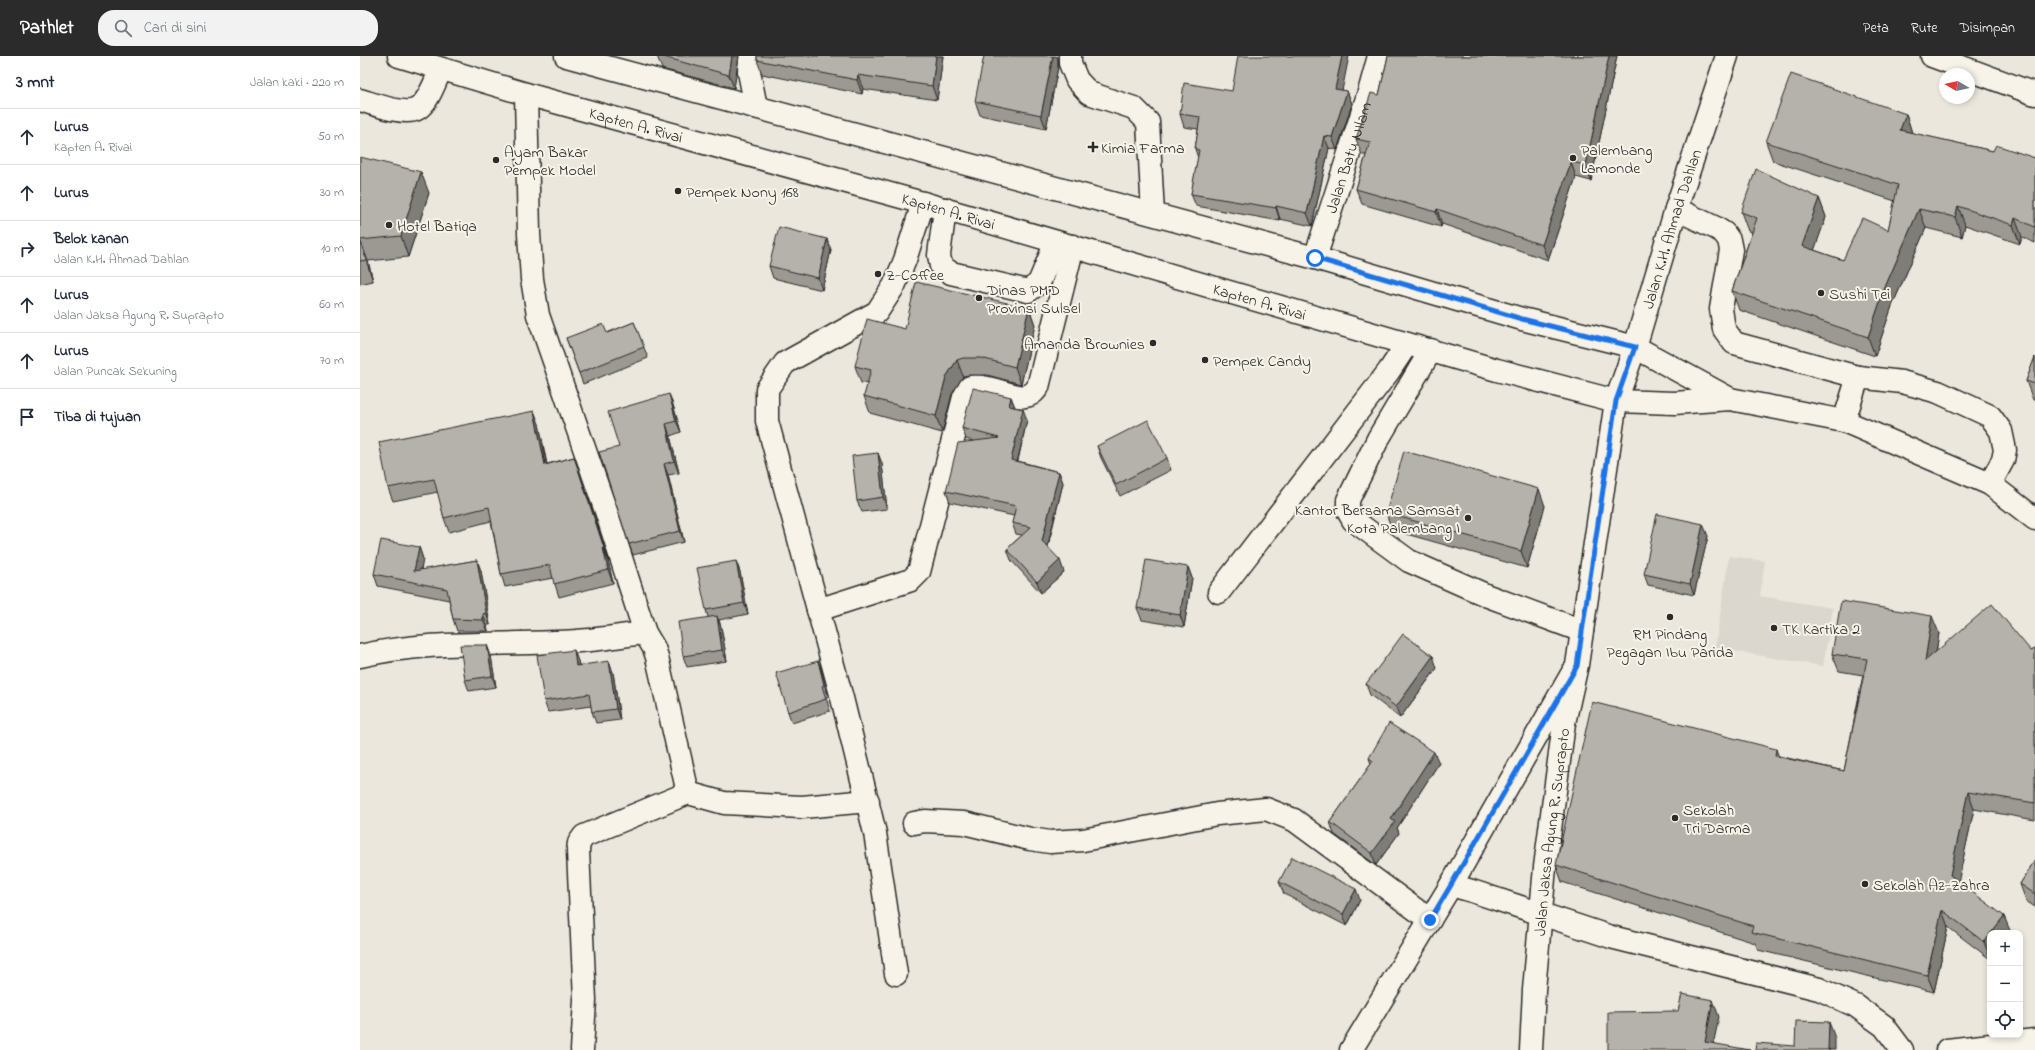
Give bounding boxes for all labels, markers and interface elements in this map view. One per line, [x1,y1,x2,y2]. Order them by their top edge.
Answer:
search box [98,10,378,46]
text: Pathlet [20,15,74,42]
icon: search [112,17,134,39]
text: Cari di sini [144,17,206,39]
text: Peta [1863,18,1889,39]
text: Rute [1911,18,1938,39]
text: Disimpan [1960,18,2015,39]
north arrow [1939,68,1975,104]
text: 3 mnt [16,70,55,95]
text: Jalan kaki · 220 m [250,73,344,92]
street label: Jalan Batu NIlam [1320,99,1379,217]
street label: Kapten A. Rivai [586,102,685,151]
text: Lurus [54,116,89,138]
icon: ahead [16,126,38,148]
text: 50 m [318,127,344,146]
place label: Kimia Farma [1101,137,1185,161]
text: Kapten A. Rivai [54,138,132,157]
place label: Palembang Lamonde [1581,139,1652,181]
place label: Ayam Bakar Pempek Model [504,141,596,183]
marker: Kimia Farma [1088,142,1098,152]
street label: Jalan K.H. Ahmad Dahlan [1637,146,1709,312]
marker: Palembang Lamonde [1568,153,1578,163]
marker: Ayam Bakar Pempek Model [491,155,501,165]
place label: Pempek Nony 168 [686,181,799,205]
icon: ahead [16,182,38,204]
text: Lurus [54,182,89,204]
text: 30 m [320,183,344,202]
marker: Pempek Nony 168 [673,186,683,196]
street label: Kapten A. Rivai [899,188,998,237]
place label: Hotel Batiqa [397,215,477,239]
marker: Hotel Batiqa [384,220,394,230]
text: Belok kanan [54,228,129,250]
icon: right [16,238,38,260]
text: 10 m [321,239,344,258]
route start [1306,249,1324,267]
text: Jalan K.H. Ahmad Dahlan [54,250,189,269]
place label: Z-Coffee [886,264,945,288]
marker: Z-Coffee [873,269,883,279]
street label: Kapten A. Rivai [1210,278,1309,328]
place label: Dinas PMD Provinsi Sulsel [986,279,1081,321]
place label: Sushi Tei [1829,283,1890,307]
text: Lurus [54,284,89,306]
marker: Sushi Tei [1816,288,1826,298]
marker: Dinas PMD Provinsi Sulsel [974,293,984,303]
icon: ahead [16,294,38,316]
text: 60 m [319,295,344,314]
text: Jalan Jaksa Agung R. Suprapto [54,306,224,325]
place label: Amanda Brownies [1024,333,1145,357]
marker: Amanda Brownies [1148,338,1158,348]
text: Lurus [54,340,89,362]
icon: ahead [16,350,38,372]
place label: Pempek Candy [1213,350,1311,374]
text: 70 m [320,351,344,370]
marker: Pempek Candy [1200,355,1210,365]
text: Jalan Puncak Sekuning [54,362,177,381]
icon: arrive [16,406,38,428]
text: Tiba di tujuan [54,406,141,428]
place label: Kantor Bersama Samsat Kota Palembang I [1295,499,1461,541]
marker: Kantor Bersama Samsat Kota Palembang I [1463,513,1473,523]
marker: RM Pindang Pegagan Ibu Parida [1665,612,1675,622]
place label: TK Kartika 2 [1782,618,1860,642]
place label: RM Pindang Pegagan Ibu Parida [1607,623,1733,665]
marker: TK Kartika 2 [1769,623,1779,633]
street label: Jalan Jaksa Agung R. Suprapto [1529,727,1577,937]
place label: Sekolah Tri Darma [1683,799,1750,841]
marker: Sekolah Tri Darma [1670,813,1680,823]
place label: Sekolah Az-Zahra [1873,874,1990,898]
marker: Sekolah Az-Zahra [1860,879,1870,889]
route end [1421,911,1439,929]
map controls [1987,930,2023,1038]
button: + [1987,930,2023,966]
button: − [1987,966,2023,1002]
button: locate [1987,1002,2023,1038]

